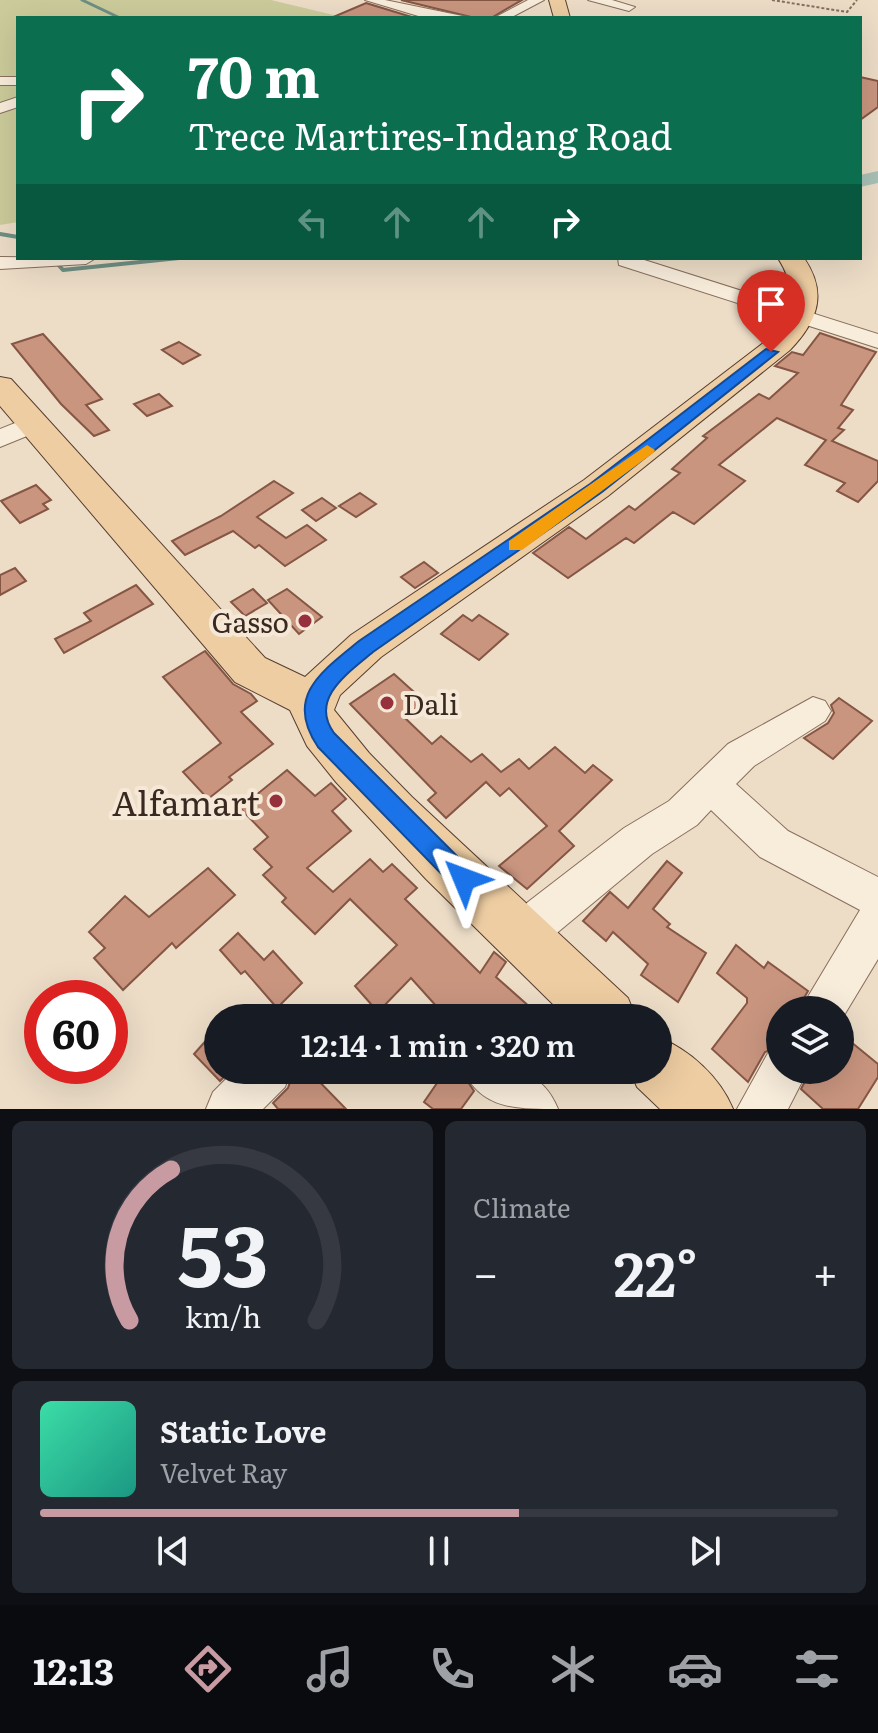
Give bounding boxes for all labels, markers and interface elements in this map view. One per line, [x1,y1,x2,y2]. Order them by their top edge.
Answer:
text: 70 m [188,32,320,115]
icon: right [56,48,160,152]
text: Trece Martires-Indang Road [188,108,672,161]
icon: left [291,200,335,244]
icon: ahead [375,200,419,244]
icon: ahead [459,200,503,244]
icon: right [543,200,587,244]
pin [737,270,805,352]
icon: arrive [749,282,793,326]
place label: Gasso [211,600,289,642]
marker: Gasso [296,612,314,630]
place label: Dali [403,682,458,724]
marker: Dali [378,694,396,712]
place label: Alfamart [112,776,260,826]
marker: Alfamart [267,792,285,810]
position arrow [422,837,506,921]
speed limit sign: 60 [24,980,128,1084]
map controls [766,996,854,1084]
button: layers [766,996,854,1084]
text: 12:14 · 1 min · 320 m [301,1022,575,1066]
text: Climate [473,1187,571,1226]
text: 53 [177,1189,268,1313]
text: 22° [613,1226,698,1315]
text: − [473,1238,499,1304]
text: + [812,1238,838,1304]
text: km/h [184,1294,261,1337]
text: Static Love [160,1408,327,1452]
text: Velvet Ray [160,1452,287,1491]
icon: previous [151,1529,195,1573]
icon: pause [417,1529,461,1573]
icon: next [683,1529,727,1573]
icon: directions [180,1641,236,1697]
icon: music [302,1641,358,1697]
icon: phone [424,1641,480,1697]
icon: climate [545,1641,601,1697]
icon: car [667,1641,723,1697]
icon: filters [789,1641,845,1697]
text: 12:13 [33,1643,114,1696]

